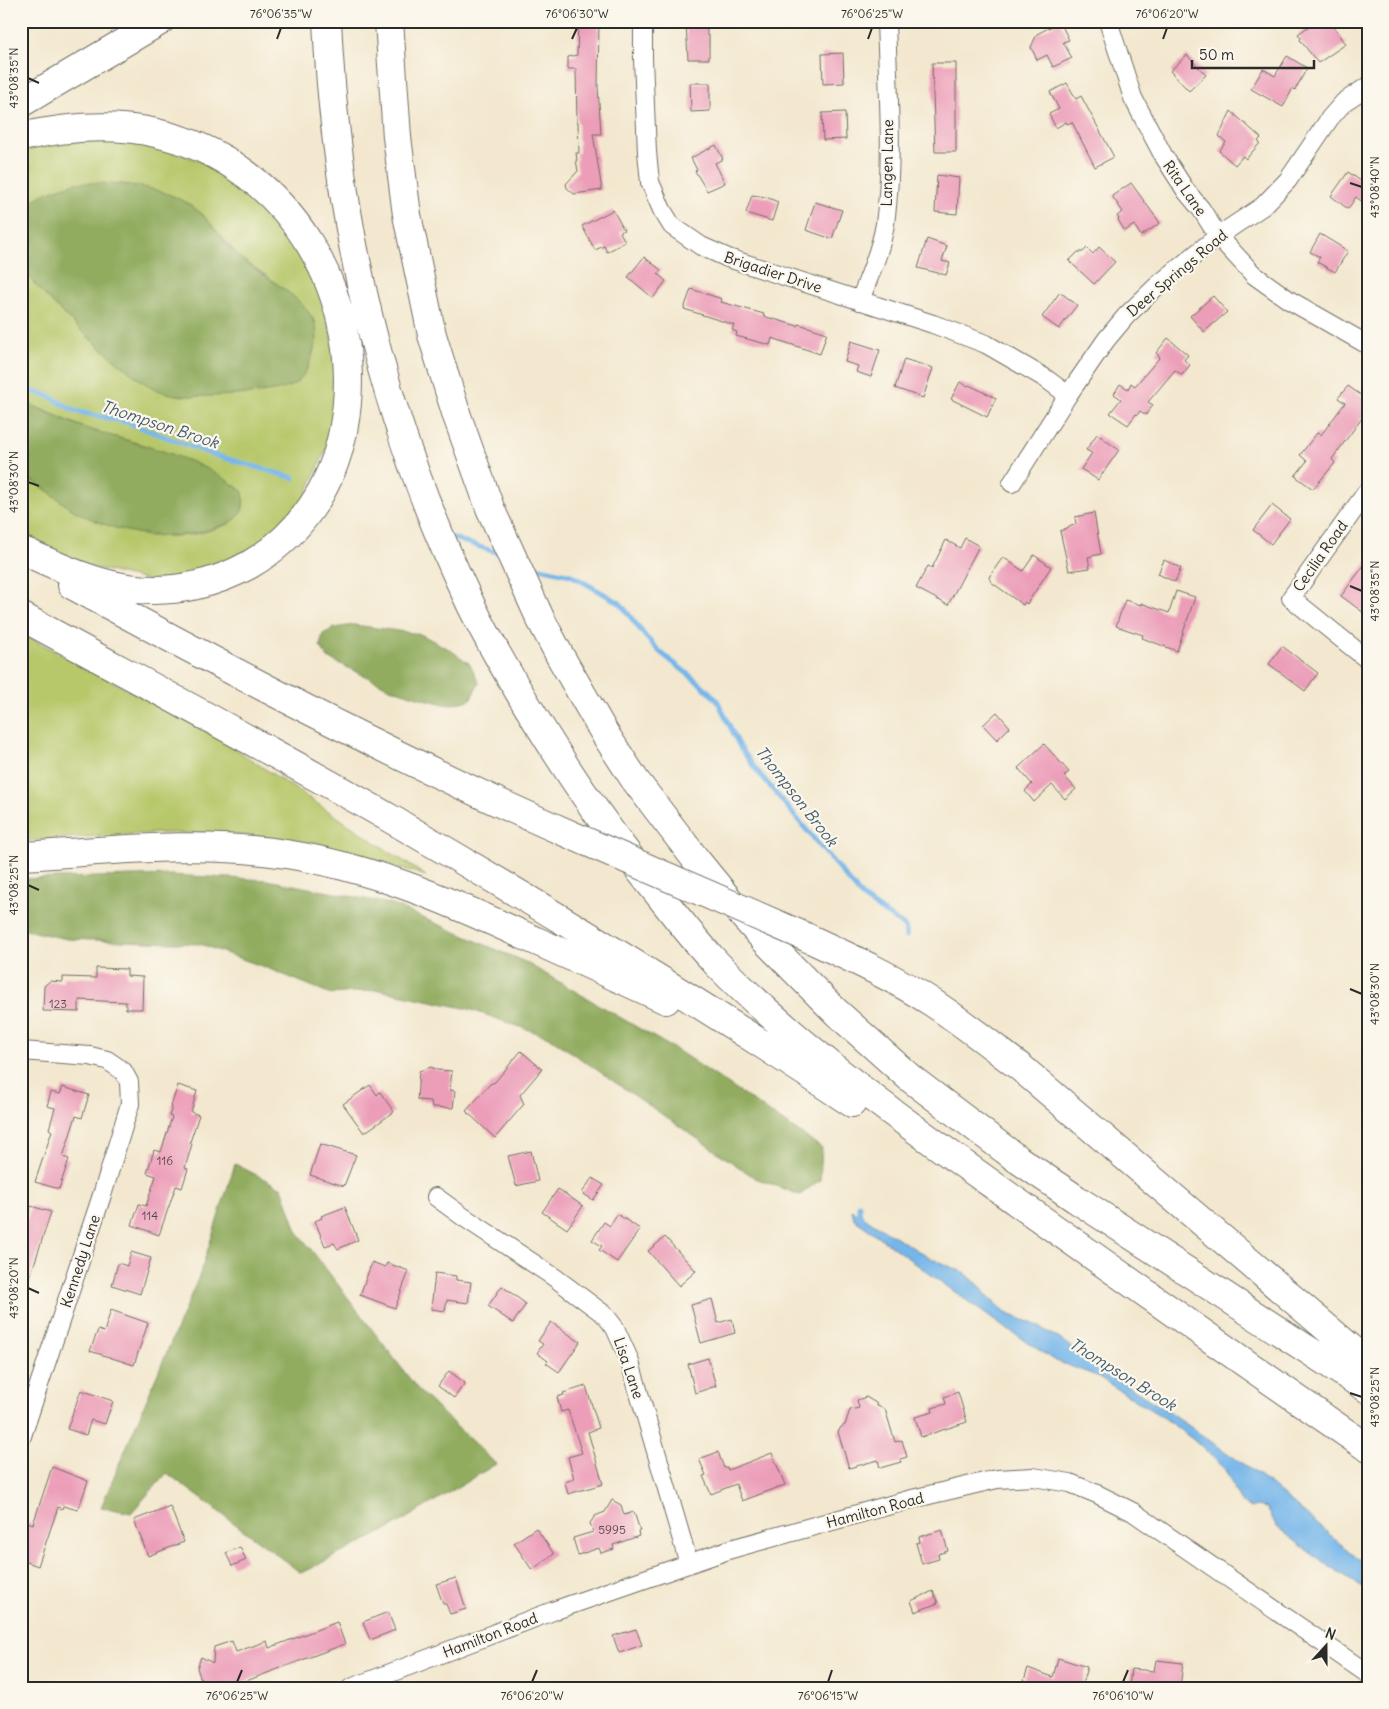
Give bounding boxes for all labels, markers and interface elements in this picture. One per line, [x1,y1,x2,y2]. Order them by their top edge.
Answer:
text: 76°06'35"W [250,6,312,21]
text: 76°06'30"W [545,6,609,21]
text: 76°06'25"W [841,6,903,21]
text: 76°06'20"W [1135,6,1199,21]
scale bar [1192,38,1314,70]
text: 50 m [1199,45,1234,64]
text: 43°08'35"N [6,48,21,108]
street label: Langen Lane [877,119,897,207]
text: 43°08'40"N [1367,156,1382,218]
street label: Rita Lane [1159,157,1211,219]
street label: Deer Springs Road [1123,225,1231,321]
street label: Brigadier Drive [722,247,824,297]
water label: Thompson Brook [99,396,223,453]
text: 43°08'30"N [6,451,21,513]
street label: Cecilia Road [1289,517,1352,595]
text: 43°08'35"N [1367,561,1382,621]
water label: Thompson Brook [752,742,844,852]
text: 43°08'25"N [6,855,21,915]
text: 43°08'30"N [1367,963,1382,1025]
house number: 123 [49,996,67,1011]
house number: 116 [157,1153,173,1168]
house number: 114 [142,1208,158,1223]
street label: Kennedy Lane [56,1212,104,1310]
text: 43°08'20"N [6,1257,21,1319]
water label: Thompson Brook [1066,1333,1182,1416]
street label: Lisa Lane [610,1335,648,1401]
text: 43°08'25"N [1367,1367,1382,1427]
street label: Hamilton Road [824,1488,926,1532]
house number: 5995 [598,1522,626,1537]
street label: Hamilton Road [440,1608,540,1662]
north arrow [1302,1622,1352,1672]
text: N [1323,1624,1338,1644]
text: 76°06'25"W [206,1688,268,1703]
text: 76°06'20"W [500,1688,564,1703]
text: 76°06'15"W [798,1688,858,1703]
text: 76°06'10"W [1092,1688,1154,1703]

